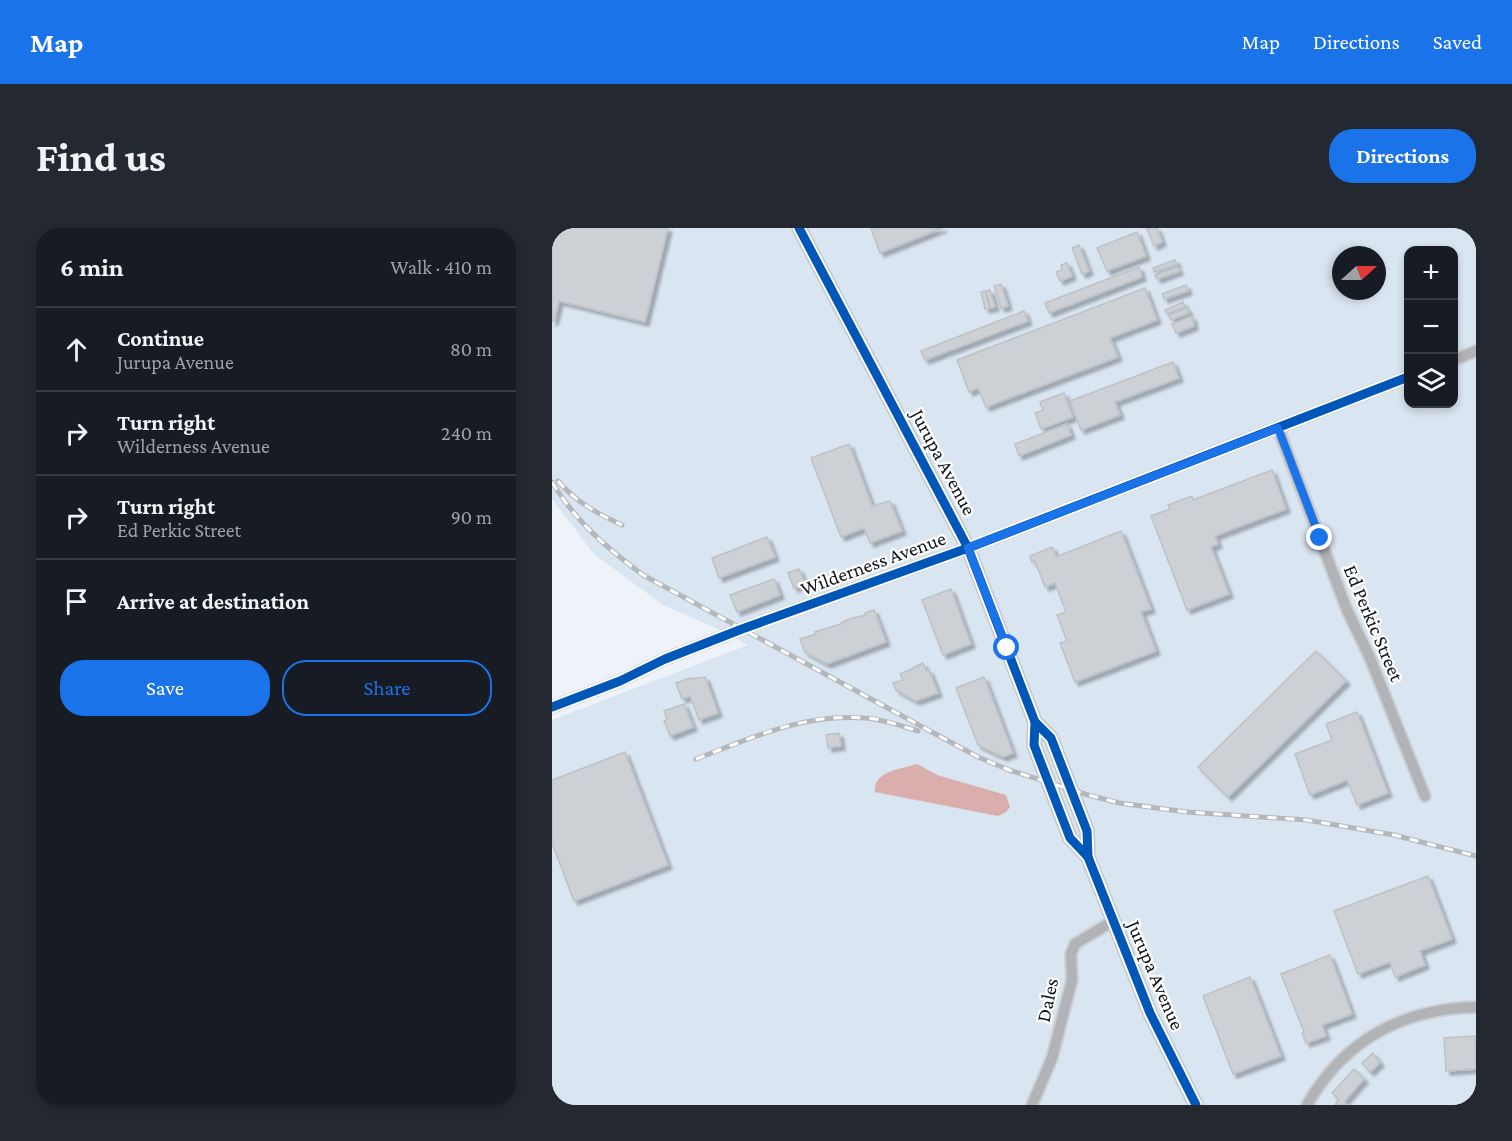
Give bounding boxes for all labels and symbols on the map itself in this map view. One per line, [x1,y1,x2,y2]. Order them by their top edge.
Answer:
north arrow [1332,246,1386,300]
street label: Jurupa Avenue [905,404,981,519]
route end [1306,524,1332,550]
street label: Wilderness Avenue [797,526,949,599]
street label: Ed Perkic Street [1340,562,1409,685]
route start [993,634,1019,660]
street label: Jurupa Avenue [1121,915,1189,1034]
street label: Dales [1032,976,1062,1024]

